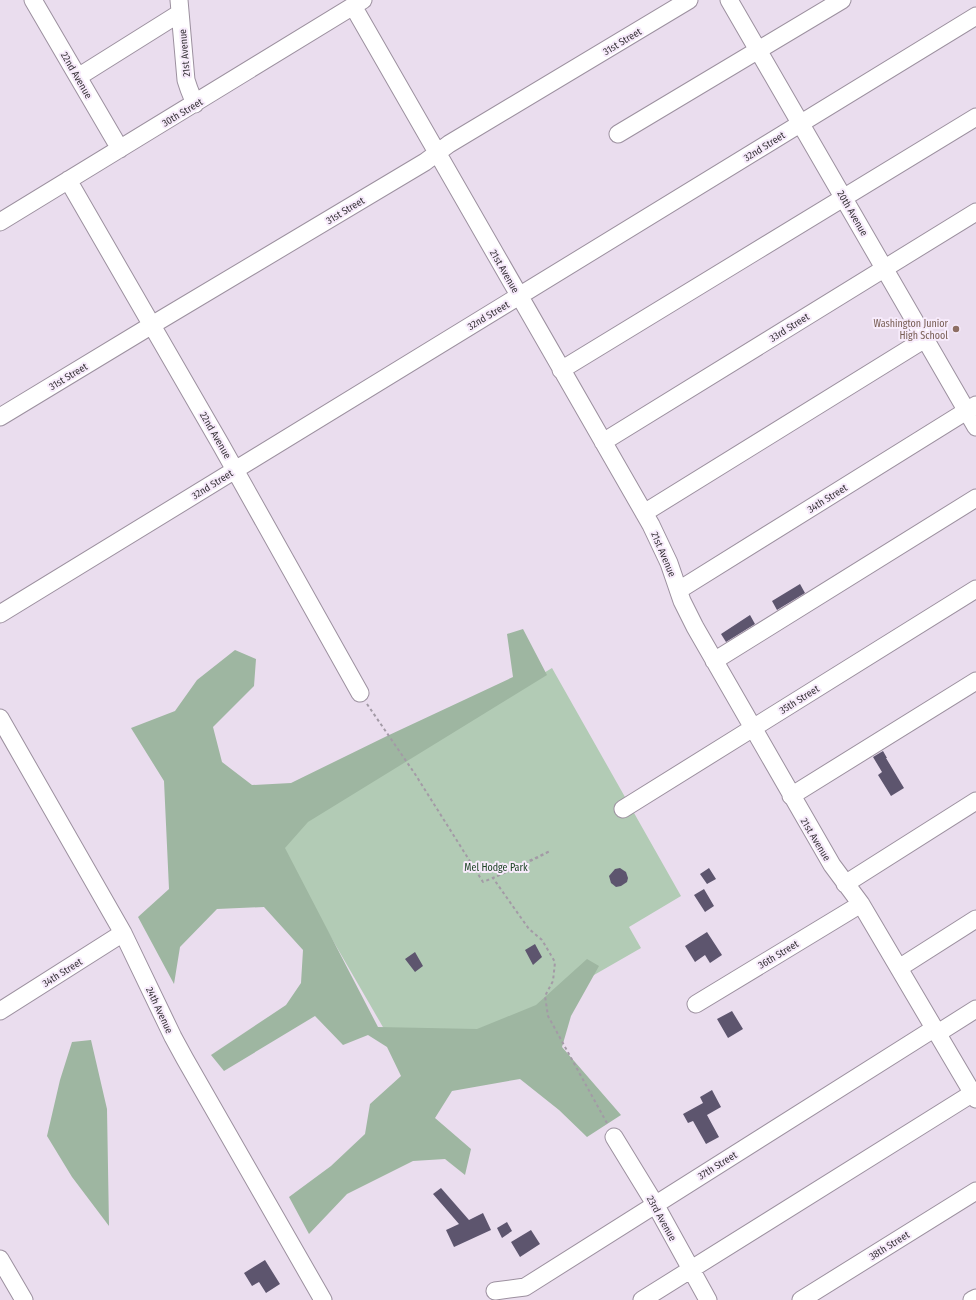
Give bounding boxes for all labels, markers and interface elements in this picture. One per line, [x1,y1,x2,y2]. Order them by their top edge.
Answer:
street label: 31st Street [601,25,645,58]
street label: 21st Avenue [177,28,193,77]
street label: 22nd Avenue [58,50,94,101]
street label: 30th Street [160,96,206,130]
street label: 32nd Street [742,129,788,164]
street label: 20th Avenue [834,189,870,238]
street label: 31st Street [324,194,368,227]
street label: 21st Avenue [487,248,521,295]
street label: 32nd Street [466,298,512,333]
street label: 33rd Street [767,311,812,345]
place label: Washington Junior High School [873,318,948,342]
marker: Washington Junior High School [951,324,961,334]
street label: 31st Street [47,360,91,393]
street label: 22nd Avenue [197,410,233,461]
street label: 32nd Street [190,467,236,502]
street label: 34th Street [805,482,850,516]
street label: 21st Avenue [648,530,678,579]
street label: 35th Street [777,683,822,717]
street label: 21st Avenue [798,816,833,863]
park label: Mel Hodge Park [464,862,528,874]
street label: 36th Street [756,938,801,972]
street label: 34th Street [40,956,85,990]
street label: 24th Avenue [143,985,175,1036]
street label: 37th Street [696,1149,740,1183]
street label: 23rd Avenue [644,1194,678,1243]
street label: 38th Street [867,1228,912,1263]

